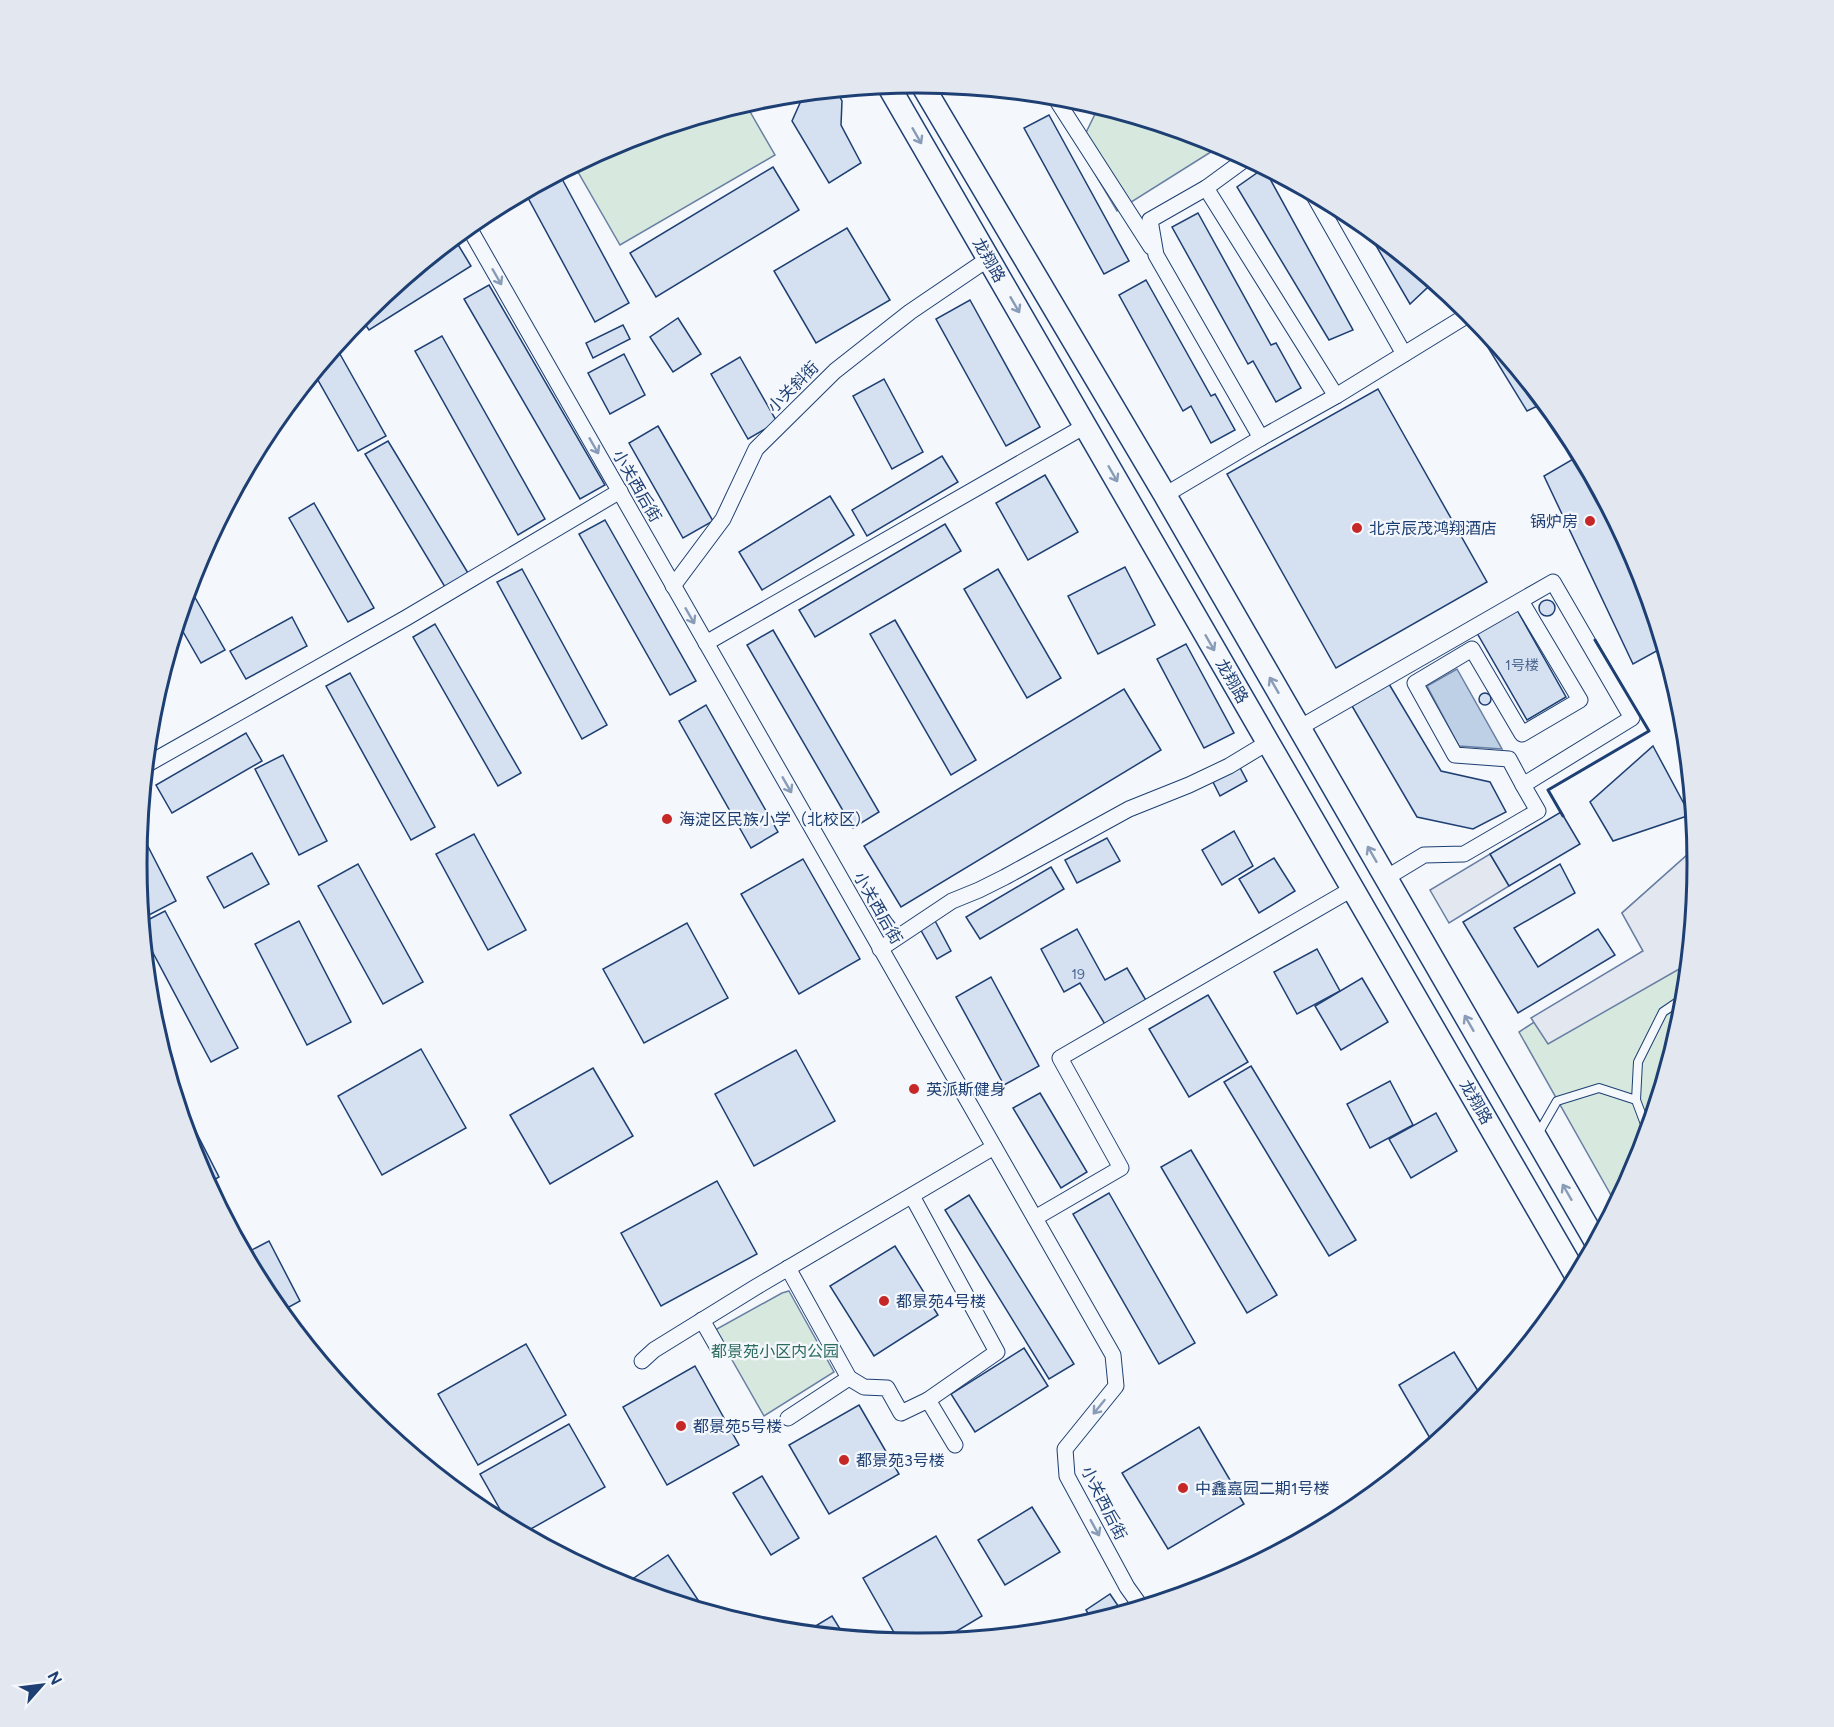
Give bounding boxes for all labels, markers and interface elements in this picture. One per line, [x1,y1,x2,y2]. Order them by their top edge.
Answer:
one-way arrow [912,127,924,144]
street label: 龙翔路 [969,234,1009,286]
one-way arrow [492,268,504,285]
one-way arrow [1009,296,1021,313]
street label: 小关斜街 [764,358,822,416]
one-way arrow [588,437,600,454]
street label: 小关西后街 [609,447,665,525]
one-way arrow [1107,465,1119,482]
place label: 锅炉房 [1530,512,1578,531]
marker: 锅炉房 [1583,514,1597,528]
place label: 北京辰茂鸿翔酒店 [1369,519,1497,538]
marker: 北京辰茂鸿翔酒店 [1350,521,1364,535]
one-way arrow [685,607,697,624]
one-way arrow [1204,634,1216,651]
street label: 龙翔路 [1212,655,1252,707]
house number: 1号楼 [1505,657,1539,674]
one-way arrow [1268,677,1280,694]
one-way arrow [781,776,793,793]
place label: 海淀区民族小学（北校区） [679,810,871,829]
marker: 海淀区民族小学（北校区） [660,812,674,826]
one-way arrow [1366,846,1378,863]
street label: 小关西后街 [850,869,906,947]
house number: 19 [1071,966,1085,983]
one-way arrow [1463,1015,1475,1032]
street label: 龙翔路 [1456,1076,1496,1128]
place label: 英派斯健身 [926,1080,1006,1099]
marker: 英派斯健身 [907,1082,921,1096]
one-way arrow [1560,1183,1572,1200]
place label: 都景苑4号楼 [896,1292,986,1311]
marker: 都景苑4号楼 [877,1294,891,1308]
park label: 都景苑小区内公园 [711,1342,839,1361]
one-way arrow [1092,1399,1106,1414]
place label: 都景苑5号楼 [693,1417,782,1436]
marker: 都景苑5号楼 [674,1419,688,1433]
place label: 都景苑3号楼 [856,1451,945,1470]
marker: 都景苑3号楼 [837,1453,851,1467]
street label: 小关西后街 [1077,1463,1131,1543]
place label: 中鑫嘉园二期1号楼 [1195,1479,1330,1498]
marker: 中鑫嘉园二期1号楼 [1176,1481,1190,1495]
one-way arrow [1090,1518,1101,1536]
north arrow [12,1655,72,1715]
text: N [44,1668,66,1688]

